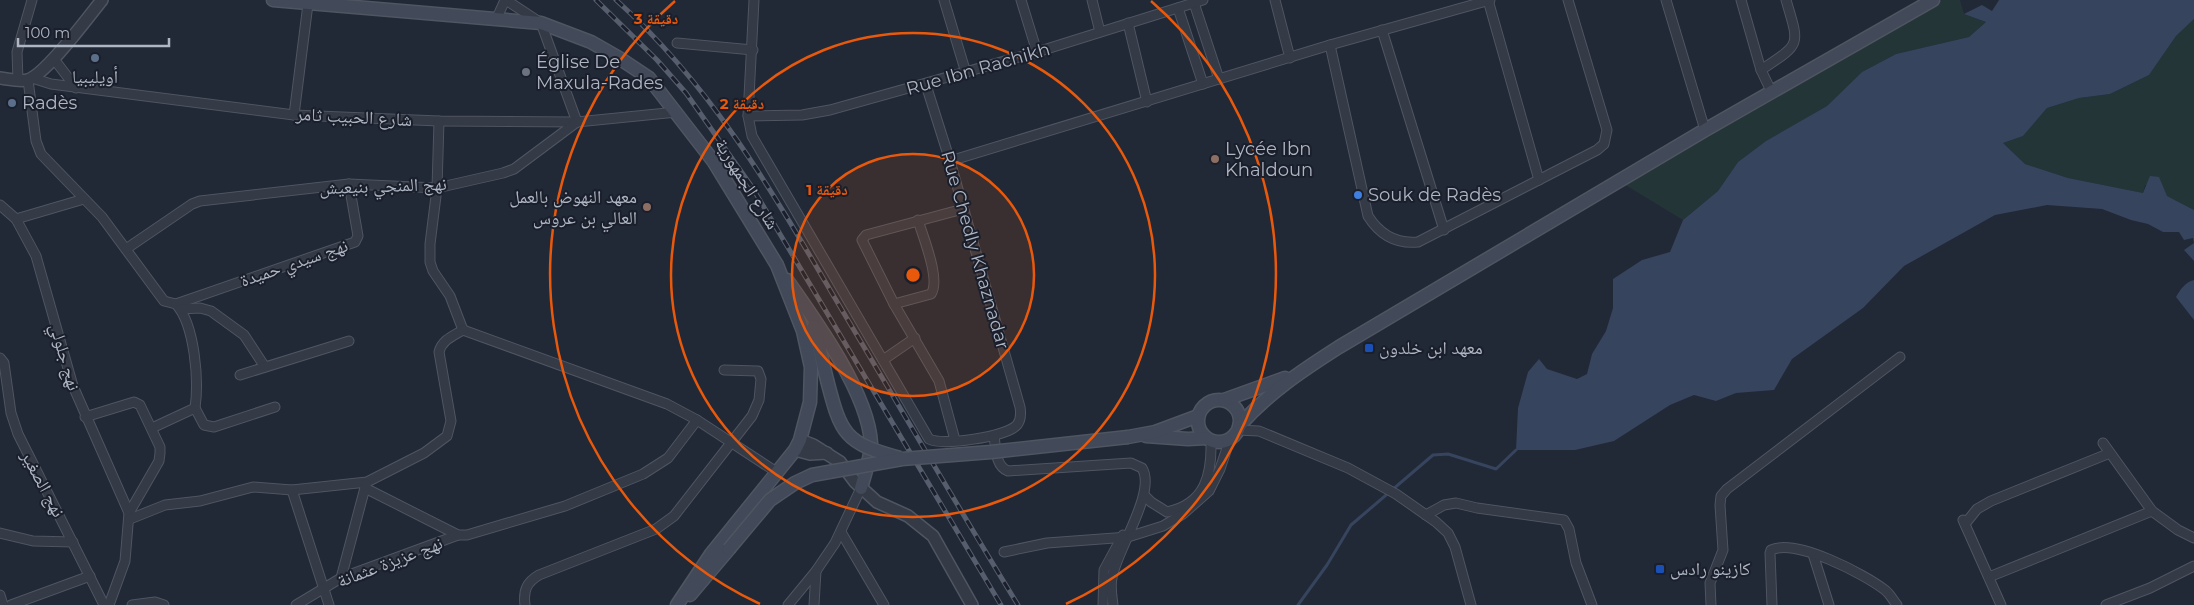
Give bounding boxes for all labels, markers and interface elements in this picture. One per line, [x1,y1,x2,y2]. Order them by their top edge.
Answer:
text: 3 دقيقة [633,9,678,28]
scale bar [18,15,169,47]
text: 100 m [25,23,70,42]
street label: Rue Ibn Rachikh [903,38,1053,100]
place label: Église De Maxula-Rades [536,51,663,94]
marker: أويليبيا [89,52,101,64]
place label: أويليبيا [72,66,118,88]
marker: Église De Maxula-Rades [520,66,532,78]
place label: Radès [22,92,78,114]
text: 2 دقيقة [720,94,764,113]
marker: Radès [6,97,18,109]
street label: شارع الحبيب ثامر [294,103,413,131]
street label: شارع الجمهورية [710,134,784,234]
place label: Lycée Ibn Khaldoun [1225,138,1313,181]
street label: Rue Chedly Khaznadar [936,148,1014,352]
marker: Lycée Ibn Khaldoun [1209,153,1221,165]
street label: نهج المنجي بنيعيش [319,173,447,203]
text: 1 دقيقة [806,180,848,199]
place label: Souk de Radès [1368,184,1501,206]
place label: معهد النهوض بالعمل العالي بن عروس [509,186,637,233]
marker: Souk de Radès [1352,189,1364,201]
marker: معهد النهوض بالعمل العالي بن عروس [641,201,653,213]
street label: نهج سيدي حميدة [237,234,352,295]
centre of rings [904,266,922,284]
street label: نهج جلولي [41,321,85,394]
place label: معهد ابن خلدون [1379,337,1483,359]
marker: معهد ابن خلدون [1363,342,1375,354]
street label: نهج الصغير [15,446,70,521]
street label: نهج عزيزة عثمانة [334,532,446,593]
place label: كازينو رادس [1670,558,1751,580]
marker: كازينو رادس [1654,563,1666,575]

